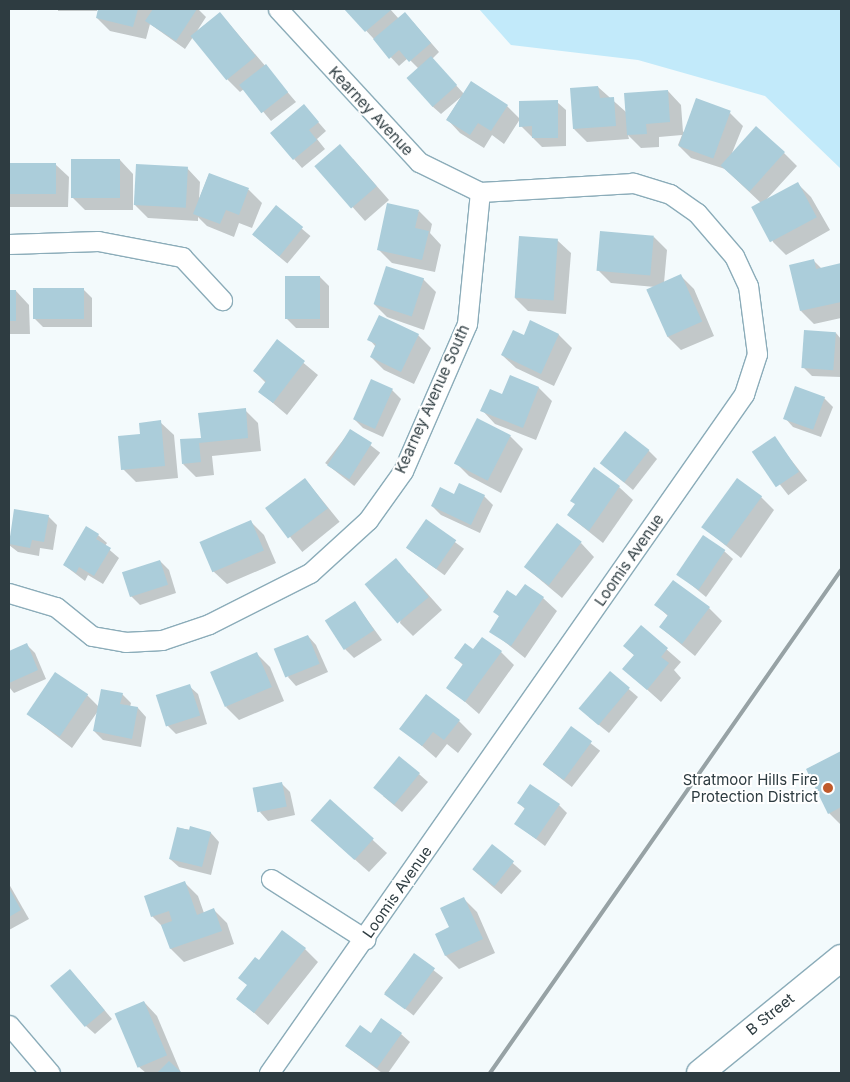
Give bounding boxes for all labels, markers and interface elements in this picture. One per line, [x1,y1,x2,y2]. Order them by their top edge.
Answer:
street label: Kearney Avenue [325,63,417,159]
street label: Kearney Avenue South [391,322,473,476]
street label: Loomis Avenue [591,511,667,609]
place label: Stratmoor Hills Fire Protection District [683,770,818,805]
marker: Stratmoor Hills Fire Protection District [822,782,834,794]
street label: Loomis Avenue [359,843,435,941]
street label: B Street [742,989,798,1039]

